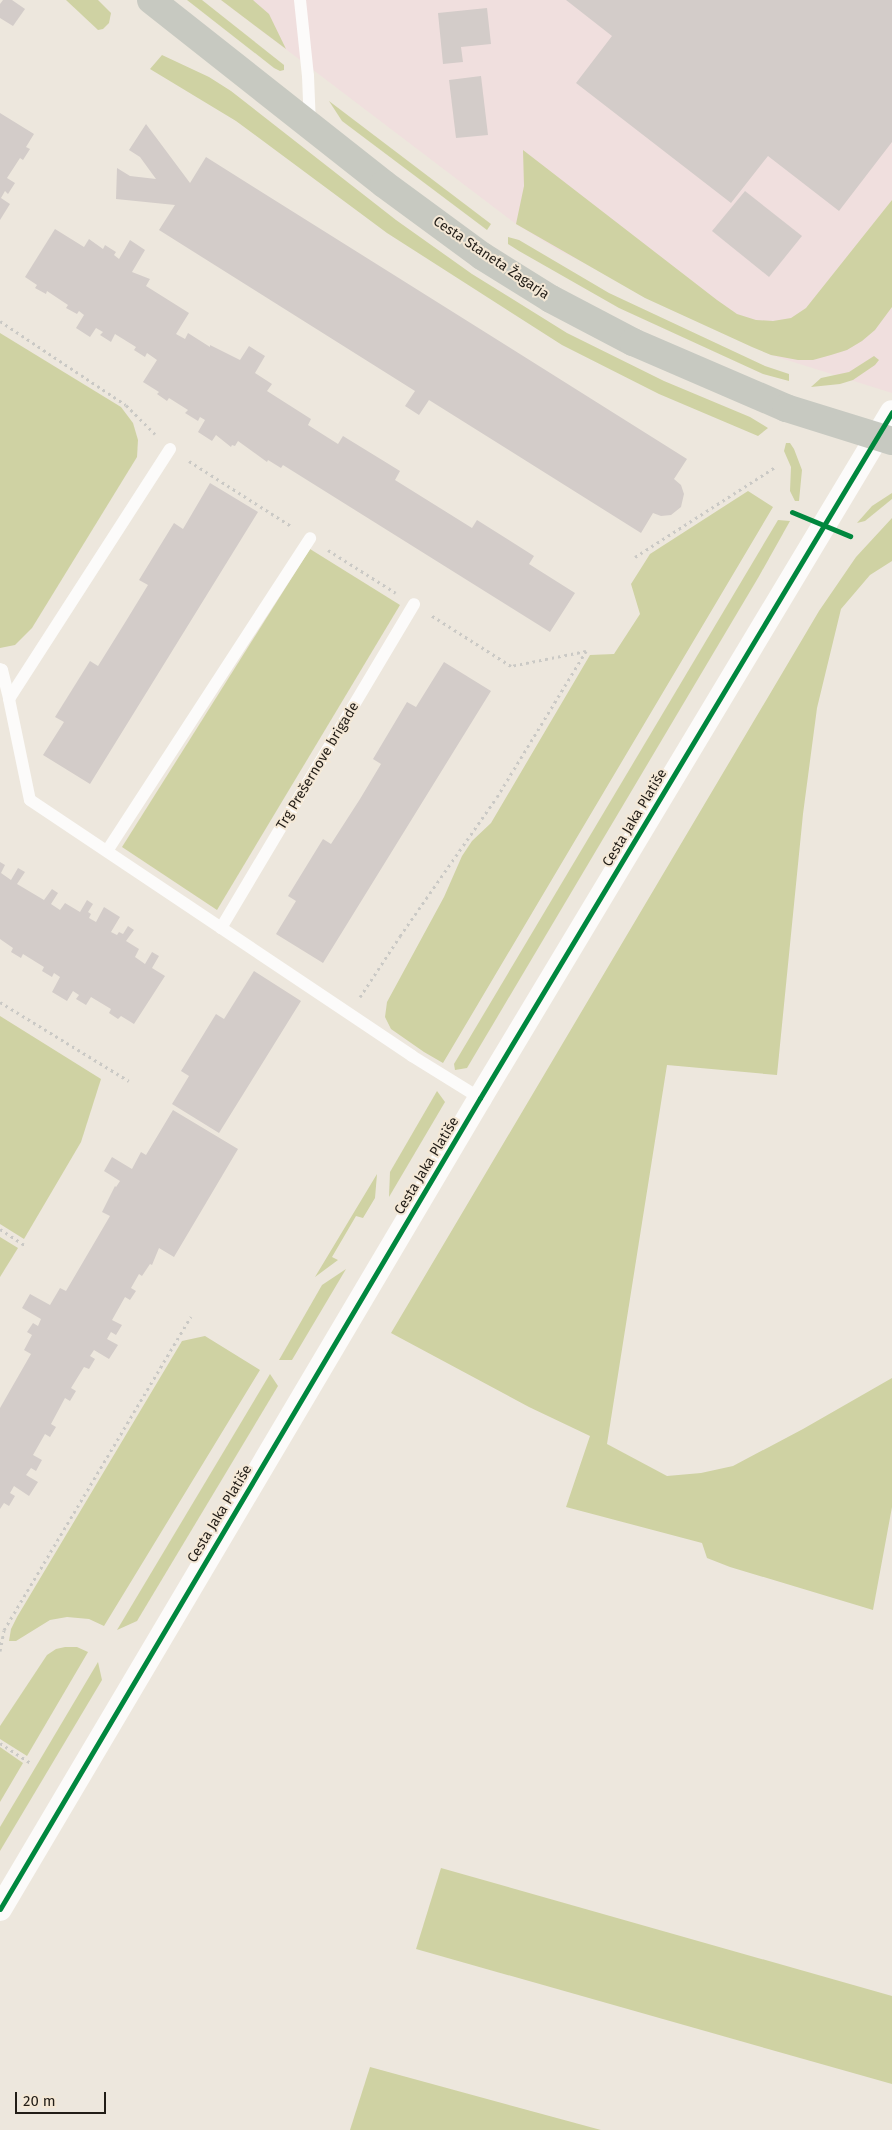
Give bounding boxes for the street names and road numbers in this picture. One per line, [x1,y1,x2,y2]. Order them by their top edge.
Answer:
street label: Cesta Staneta Žagarja [430,213,552,303]
street label: Trg Prešernove brigade [273,699,363,833]
street label: Cesta Jaka Platiše [599,766,671,870]
street label: Cesta Jaka Platiše [391,1114,463,1218]
street label: Cesta Jaka Platiše [184,1462,256,1566]

